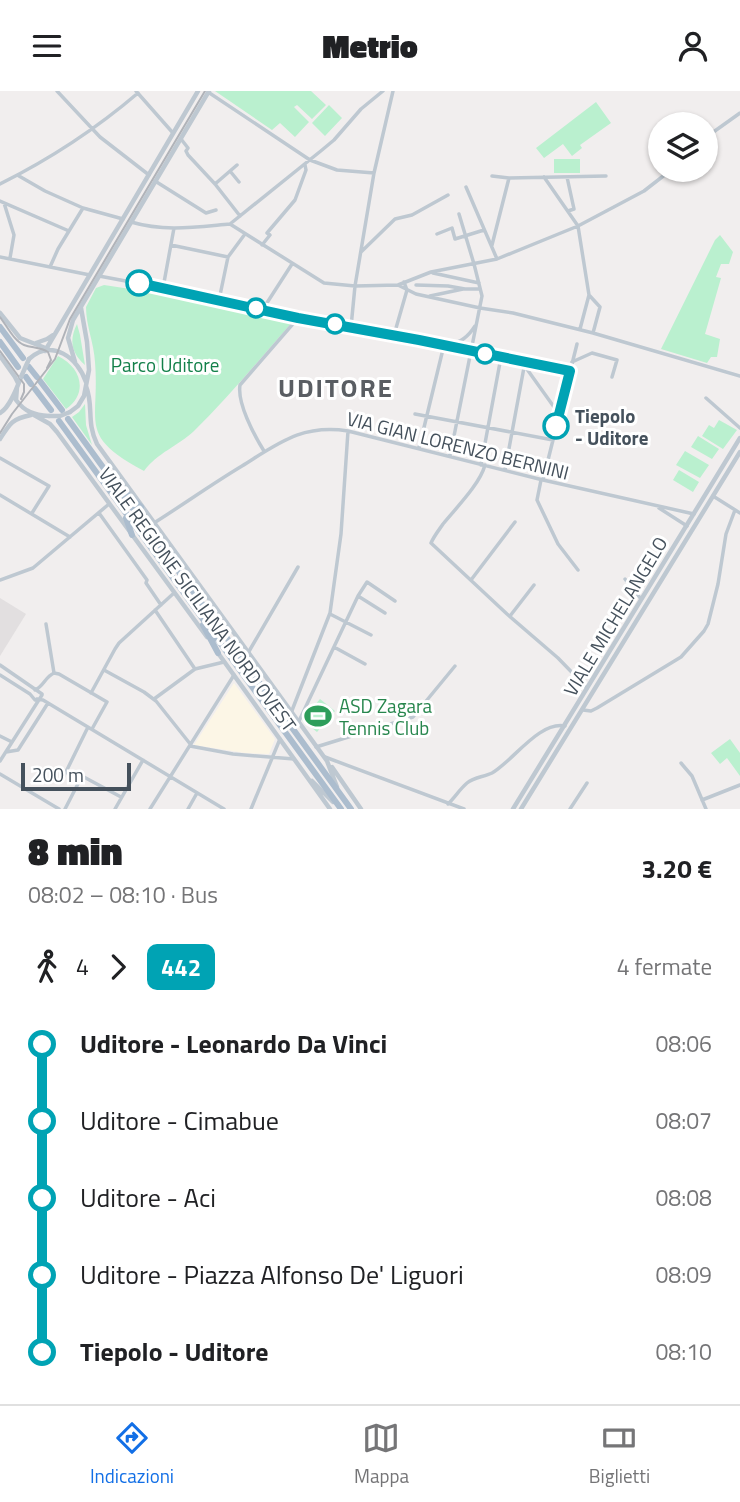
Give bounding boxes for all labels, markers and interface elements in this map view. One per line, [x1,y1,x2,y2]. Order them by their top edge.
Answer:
text: Metrio [322,22,418,70]
icon: menu [28,27,66,65]
icon: person [674,27,712,65]
map controls [648,112,718,182]
button: layers [648,112,718,182]
unlabelled marker [126,270,152,296]
unlabelled marker [246,298,266,318]
unlabelled marker [325,314,345,334]
unlabelled marker [475,344,495,364]
park label: Parco Uditore [111,350,219,379]
district label: UDITORE [278,368,394,407]
place label: Tiepolo - Uditore [575,401,649,452]
street label: VIA GIAN LORENZO BERNINI [344,403,572,487]
marker: Tiepolo - Uditore [543,413,569,439]
street label: VIALE REGIONE SICILIANA NORD OVEST [92,461,304,737]
street label: VIALE MICHELANGELO [556,531,674,701]
place label: ASD Zagara Tennis Club [339,691,432,742]
sports icon: ASD Zagara Tennis Club [303,701,333,731]
scale bar [21,760,131,792]
text: 200 m [32,760,84,789]
text: 8 min [28,822,122,880]
text: 3.20 € [641,849,712,888]
text: 08:02 – 08:10 · Bus [28,877,218,912]
icon: walk [28,948,66,986]
icon: forward [99,948,137,986]
text: 4 [76,949,89,984]
text: 442 [161,949,201,985]
text: 4 fermate [617,949,712,984]
text: Uditore - Leonardo Da Vinci [80,1024,387,1063]
text: 08:06 [655,1026,712,1061]
text: Uditore - Cimabue [80,1101,279,1140]
text: 08:07 [655,1103,712,1138]
text: Uditore - Aci [80,1178,216,1217]
text: 08:08 [655,1180,712,1215]
text: Uditore - Piazza Alfonso De' Liguori [80,1255,464,1294]
text: 08:09 [655,1257,712,1292]
text: Tiepolo - Uditore [80,1332,269,1371]
text: 08:10 [655,1334,712,1369]
tab: Indicazioni [90,1419,174,1490]
tab: Mappa [354,1419,409,1490]
tab: Biglietti [589,1419,650,1490]

